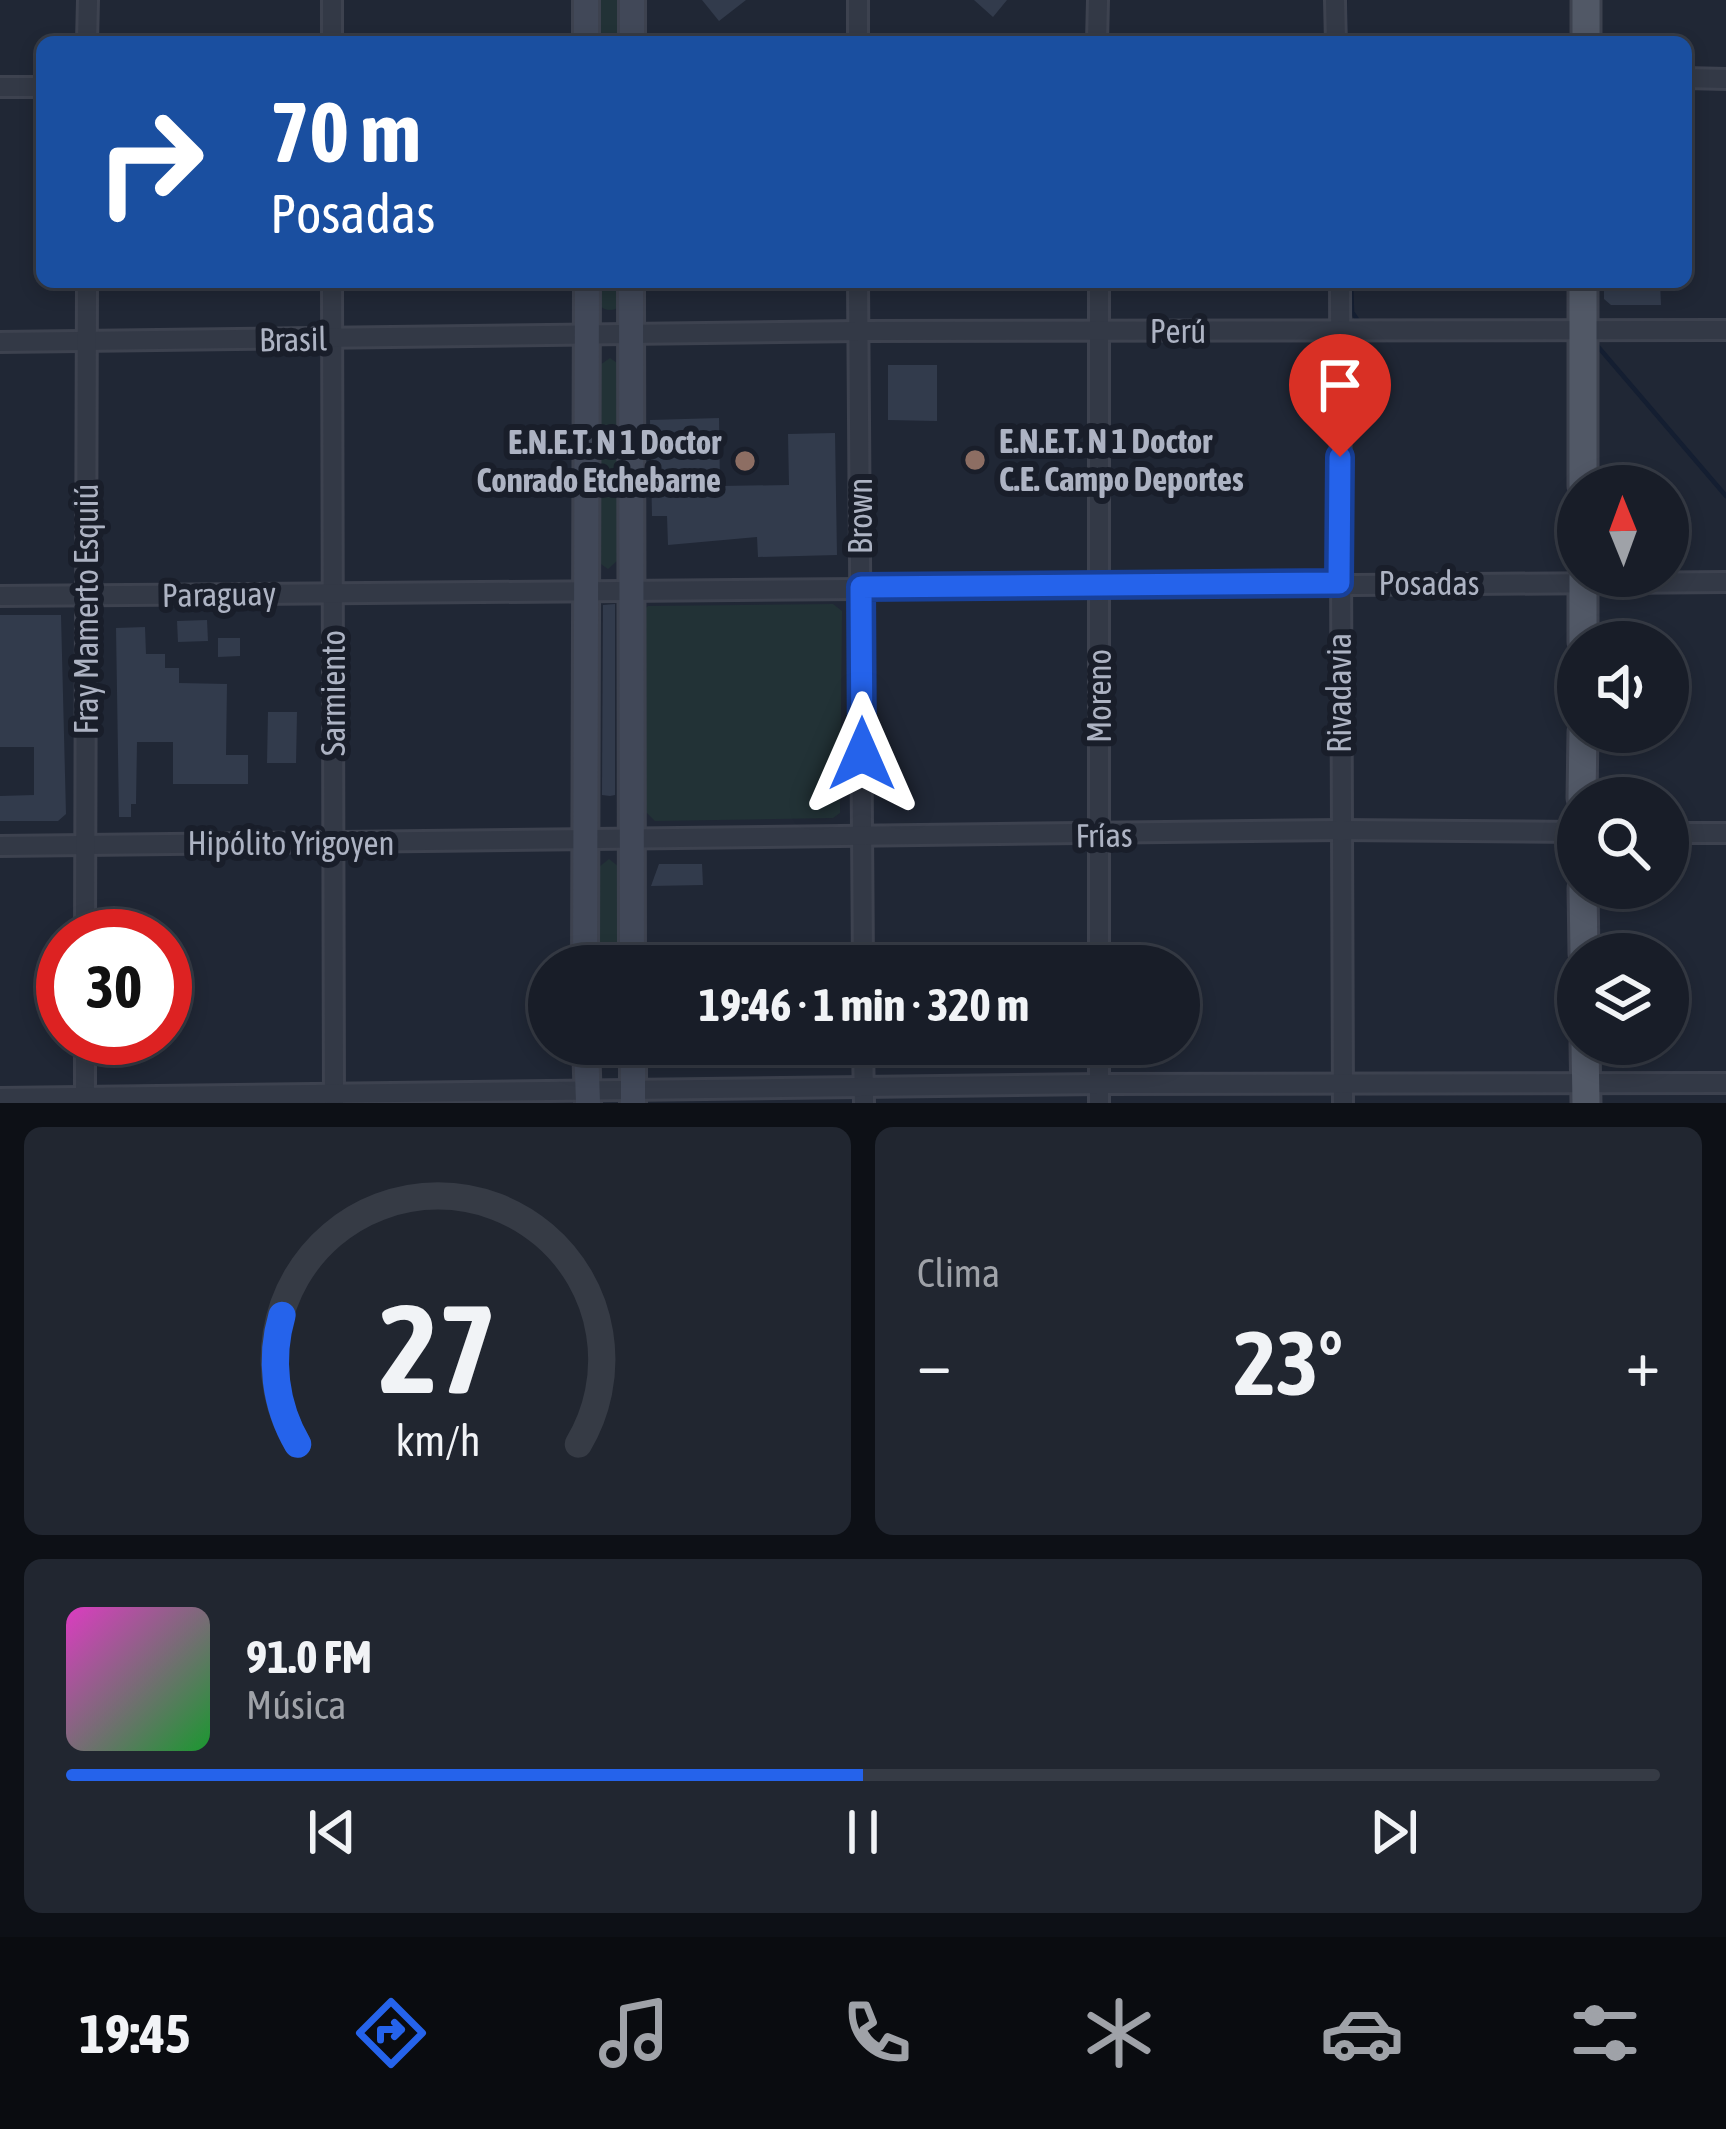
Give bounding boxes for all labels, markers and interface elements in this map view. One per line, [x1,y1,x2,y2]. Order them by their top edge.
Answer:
icon: right [72,84,228,240]
text: 70 m [270,84,421,180]
text: Posadas [270,183,435,244]
street label: Perú [1150,312,1206,350]
street label: Brasil [259,319,328,359]
pin [1289,334,1391,457]
icon: arrive [1307,352,1373,418]
place label: E.N.E.T. N 1 Doctor C.E. Campo Deportes [999,422,1244,498]
place label: E.N.E.T. N 1 Doctor Conrado Etchebarne [476,423,722,499]
marker: E.N.E.T. N 1 Doctor C.E. Campo Deportes [962,447,988,473]
marker: E.N.E.T. N 1 Doctor Conrado Etchebarne [732,448,758,474]
north arrow [1557,465,1689,597]
map controls [1557,465,1689,1065]
street label: Brown [841,478,879,554]
street label: Fray Mamerto Esquiú [67,484,105,734]
street label: Posadas [1379,564,1479,602]
street label: Paraguay [161,574,277,614]
button: sound [1557,621,1689,753]
street label: Sarmiento [314,630,352,756]
street label: Rivadavia [1320,633,1358,753]
street label: Moreno [1080,649,1118,743]
position arrow [799,691,925,817]
button: search [1557,777,1689,909]
street label: Frías [1075,816,1133,854]
street label: Hipólito Yrigoyen [187,824,395,862]
speed limit sign: 30 [36,909,192,1065]
button: layers [1557,933,1689,1065]
text: 19:46 · 1 min · 320 m [699,979,1029,1031]
text: Clima [917,1251,1000,1295]
text: 27 [379,1276,496,1419]
text: 23° [1234,1311,1343,1414]
text: − [917,1324,951,1400]
text: + [1626,1324,1660,1400]
text: km/h [395,1416,480,1465]
text: 91.0 FM [246,1631,372,1683]
text: Música [246,1683,346,1727]
icon: previous [299,1799,365,1865]
icon: pause [830,1799,896,1865]
icon: next [1361,1799,1427,1865]
icon: directions [349,1991,433,2075]
icon: music [592,1991,676,2075]
icon: phone [835,1991,919,2075]
icon: climate [1077,1991,1161,2075]
icon: car [1320,1991,1404,2075]
icon: filters [1563,1991,1647,2075]
text: 19:45 [79,2003,190,2064]

